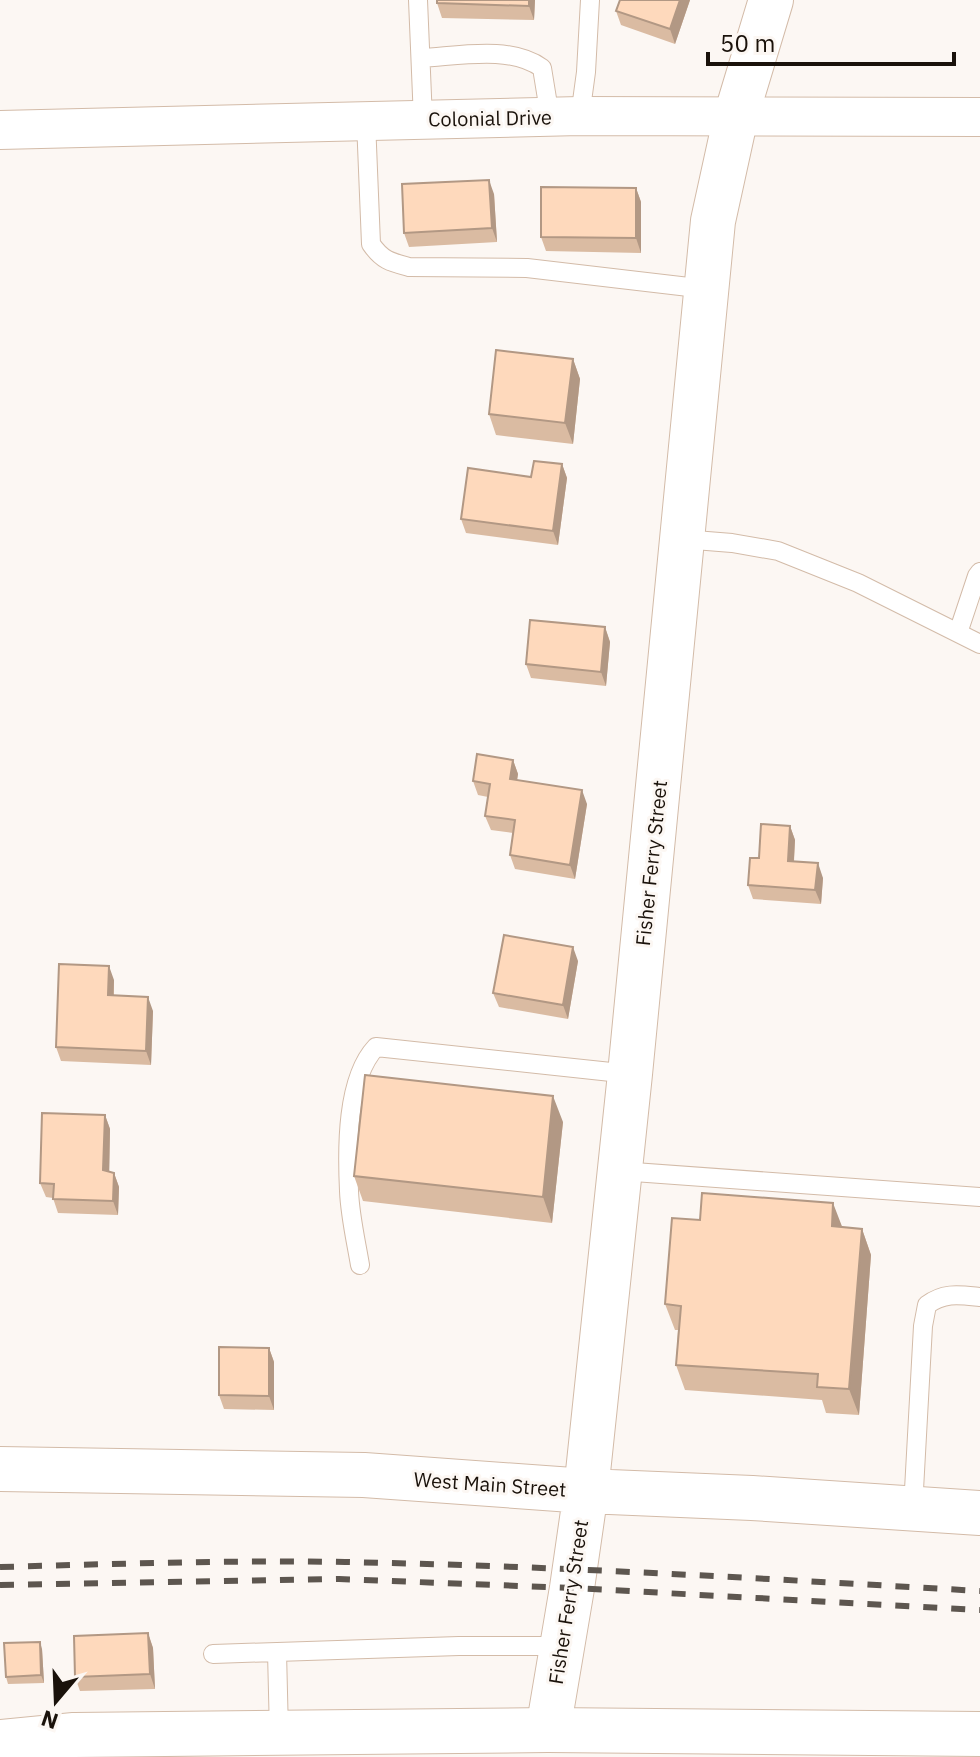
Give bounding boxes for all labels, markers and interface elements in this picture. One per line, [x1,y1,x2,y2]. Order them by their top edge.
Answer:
scale bar [708,16,954,66]
text: 50 m [720,27,775,59]
street label: Colonial Drive [428,103,552,133]
street label: Fisher Ferry Street [629,779,673,947]
street label: West Main Street [413,1465,567,1503]
street label: Fisher Ferry Street [542,1518,594,1686]
north arrow [16,1661,96,1741]
text: N [37,1704,62,1737]

